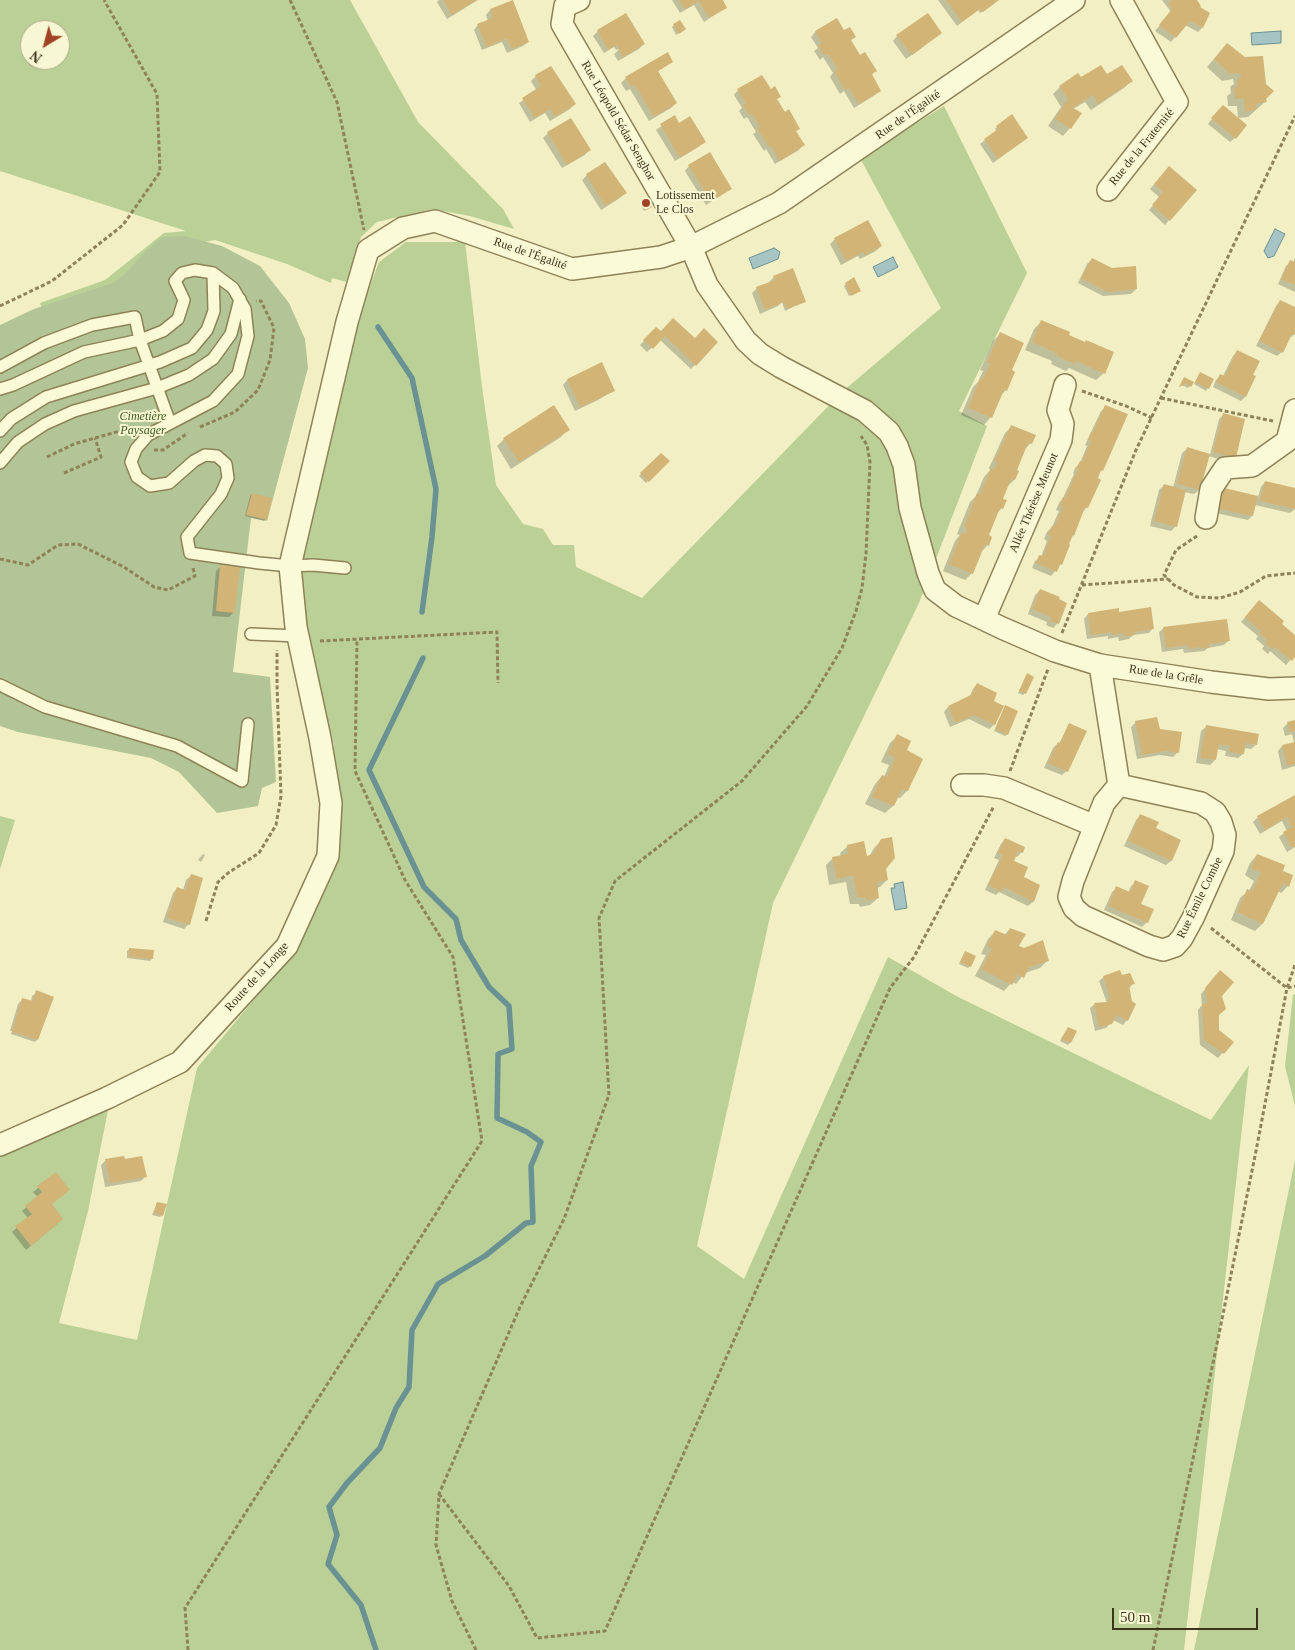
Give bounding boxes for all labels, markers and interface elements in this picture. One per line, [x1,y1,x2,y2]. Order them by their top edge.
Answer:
north arrow [20,20,70,70]
text: N [28,48,45,66]
street label: Rue Léopold Sédar Senghor [578,59,658,183]
street label: Rue de l'Égalité [873,87,943,143]
street label: Rue de la Fraternité [1107,106,1177,188]
place label: Lotissement Le Clos [656,189,715,217]
marker: Lotissement Le Clos [640,197,652,209]
street label: Rue de l'Égalité [492,235,568,273]
park label: Cimetière Paysager [120,410,166,438]
street label: Allée Thérèse Meunot [1006,451,1062,555]
street label: Rue de la Grêle [1128,662,1204,688]
street label: Rue Émile Combe [1174,855,1226,941]
street label: Route de la Longe [222,939,292,1015]
scale bar [1115,1598,1261,1630]
text: 50 m [1120,1609,1150,1625]

